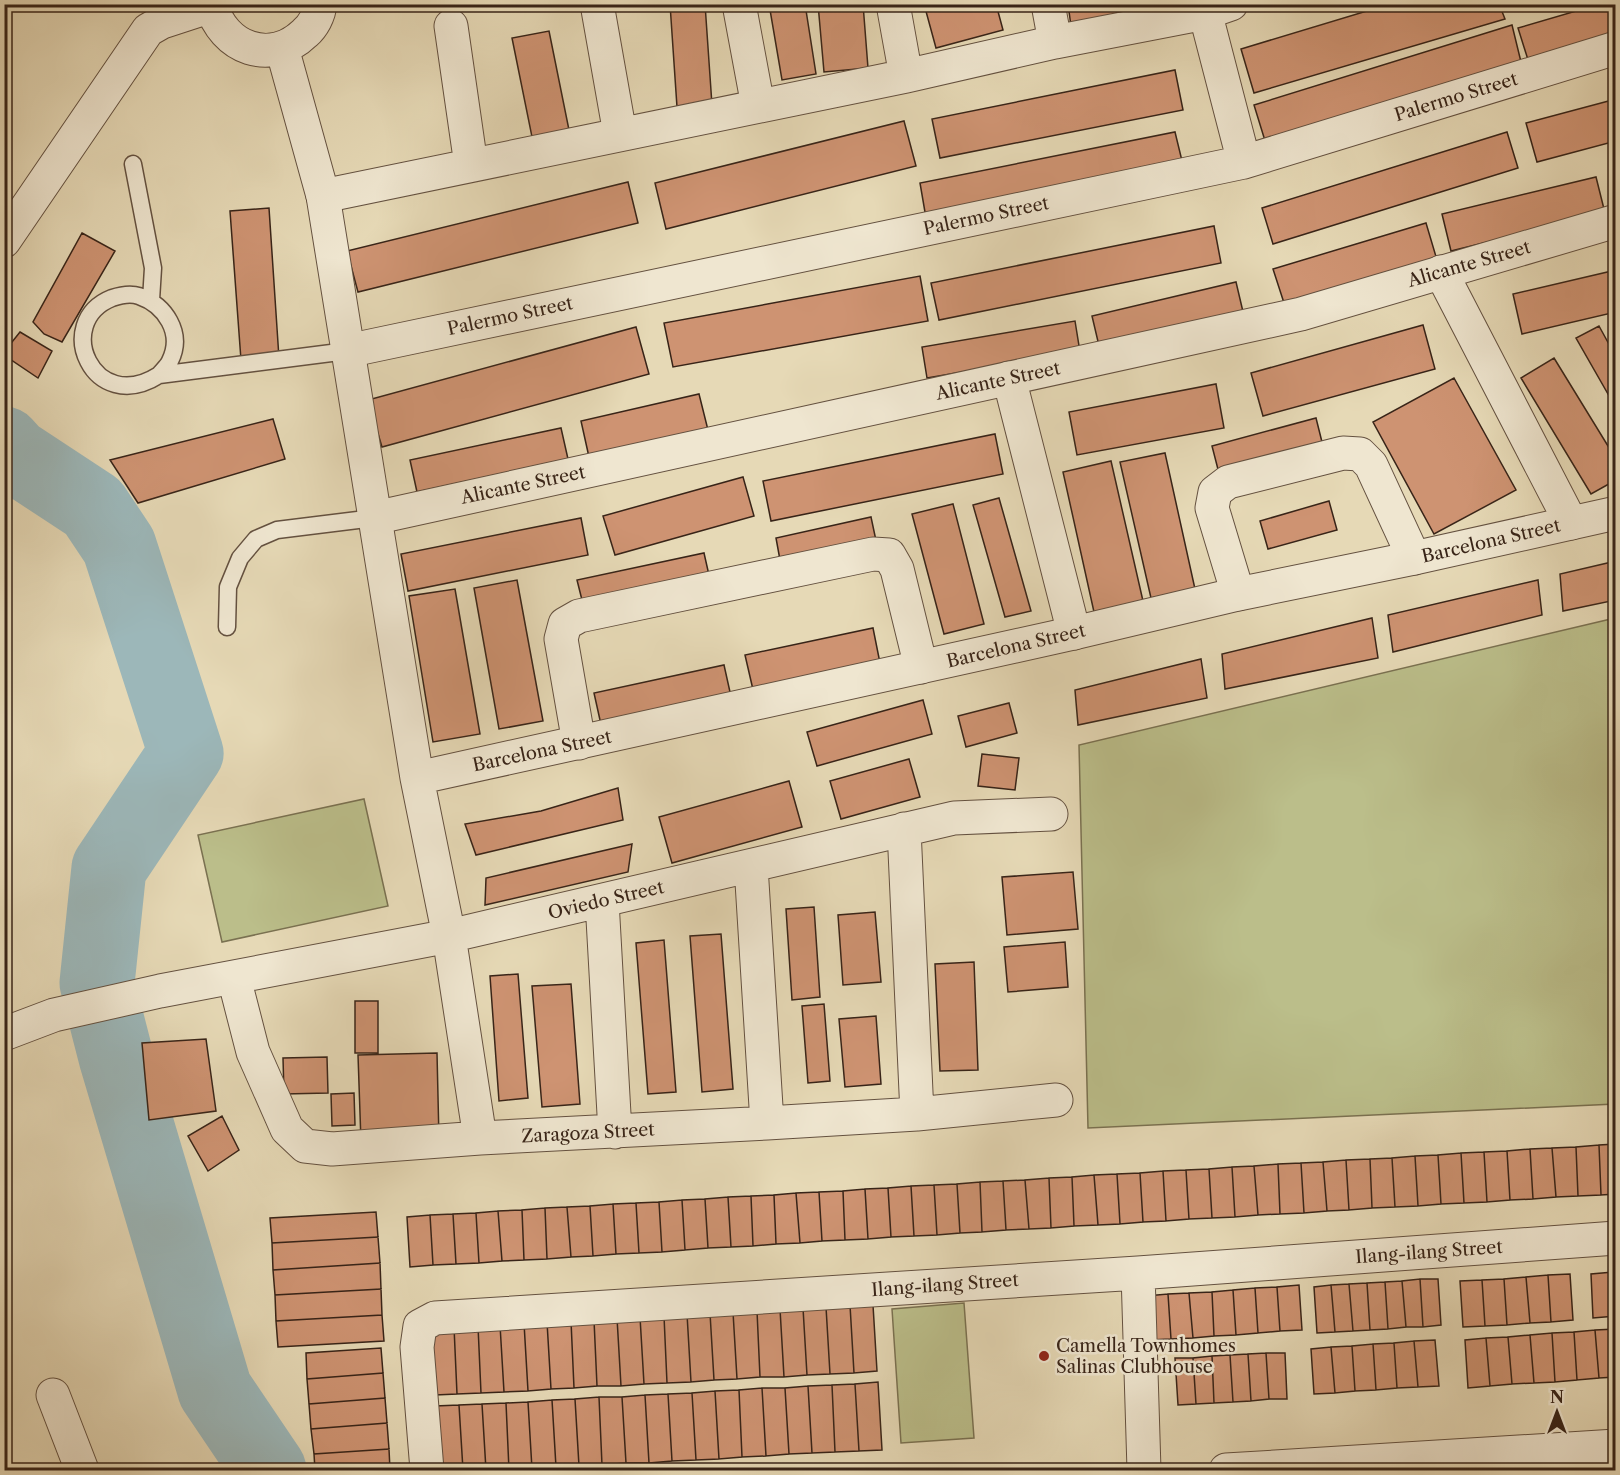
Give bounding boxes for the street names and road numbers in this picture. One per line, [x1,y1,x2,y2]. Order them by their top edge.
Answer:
street label: Palermo Street [1392,68,1521,126]
street label: Palermo Street [921,192,1051,240]
street label: Alicante Street [1404,236,1534,292]
street label: Palermo Street [445,292,575,340]
street label: Alicante Street [933,357,1063,405]
street label: Alicante Street [458,461,588,509]
street label: Barcelona Street [1419,514,1563,568]
street label: Barcelona Street [944,619,1088,673]
street label: Barcelona Street [470,725,614,776]
street label: Oviedo Street [546,876,667,924]
street label: Zaragoza Street [521,1118,656,1147]
street label: Ilang-ilang Street [1355,1236,1504,1268]
street label: Ilang-ilang Street [871,1269,1020,1301]

